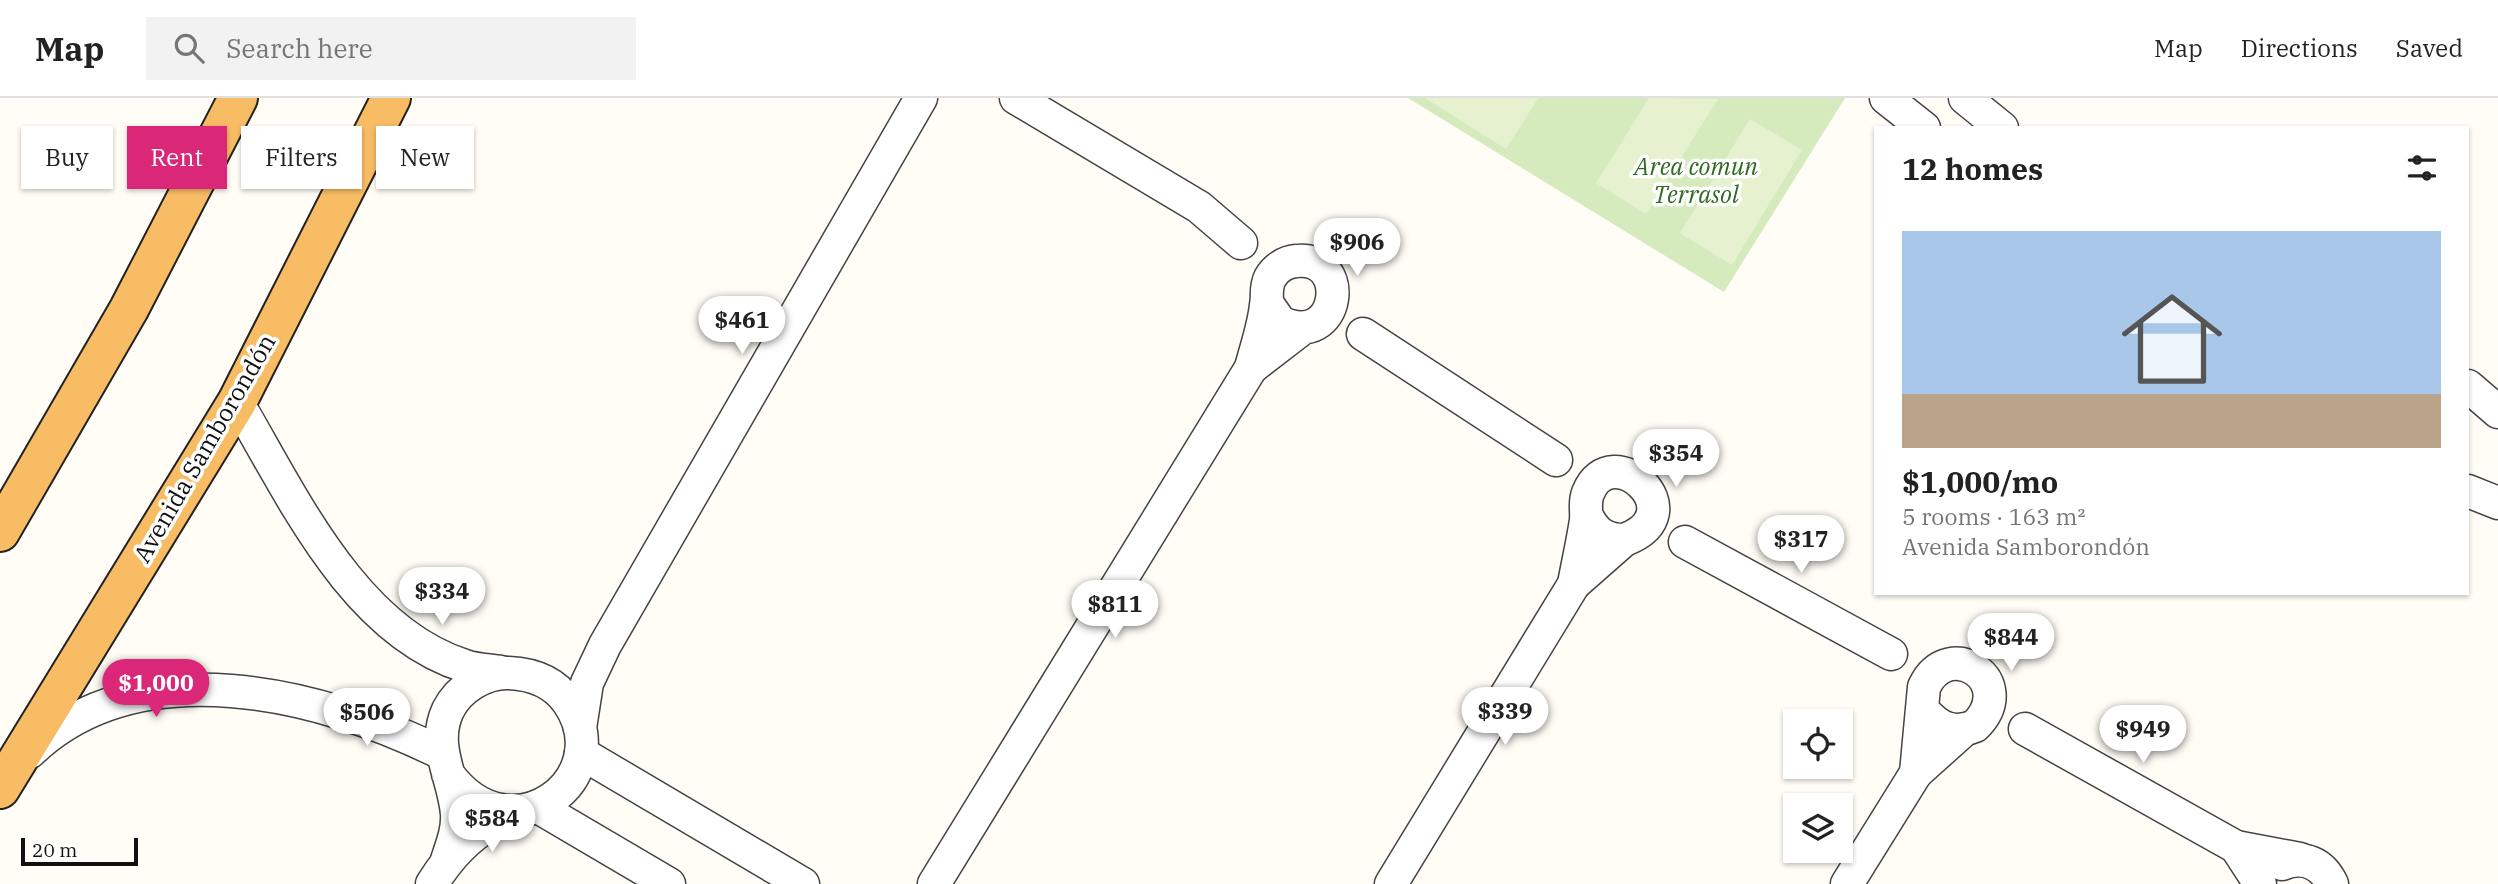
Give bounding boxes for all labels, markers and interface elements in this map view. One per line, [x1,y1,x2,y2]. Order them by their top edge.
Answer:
search box [146,17,636,80]
text: Map [35,27,104,70]
icon: search [170,29,208,67]
text: Search here [226,31,373,65]
text: Map [2154,32,2203,64]
text: Directions [2241,32,2358,64]
text: Saved [2396,32,2463,64]
chip: Buy [21,126,113,189]
chip: Rent [127,126,227,189]
chip: Filters [241,126,362,189]
chip: New [376,126,474,189]
text: 12 homes [1902,149,2043,188]
icon: filters [2403,149,2441,187]
park label: Area comun Terrasol [1632,150,1758,210]
pin: $906 [1316,218,1398,278]
text: $906 [1329,226,1385,256]
icon: home [2109,276,2235,402]
pin: $461 [701,296,783,356]
text: $461 [714,304,770,334]
street label: Avenida Samborondón [125,328,283,568]
pin: $354 [1635,430,1717,489]
text: $354 [1648,437,1704,467]
text: $1,000/mo [1902,462,2058,501]
text: 5 rooms · 163 m² [1902,501,2085,531]
pin: $317 [1760,516,1842,575]
text: $317 [1773,523,1829,553]
text: Avenida Samborondón [1902,531,2150,561]
pin: $334 [401,568,483,627]
text: $334 [414,575,470,605]
pin: $811 [1074,580,1156,640]
text: $811 [1087,588,1143,618]
pin: $844 [1970,614,2052,673]
text: $844 [1983,621,2039,651]
pin: $1,000 [99,660,213,719]
text: $1,000 [118,667,194,697]
pin: $506 [326,688,408,748]
pin: $339 [1464,688,1546,747]
text: $339 [1477,695,1533,725]
text: $506 [339,696,395,726]
pin: $949 [2102,706,2184,765]
map controls [1783,709,1853,863]
button: locate [1783,709,1853,779]
text: $949 [2115,713,2171,743]
button: layers [1783,793,1853,863]
pin: $584 [451,794,533,854]
text: $584 [464,802,520,832]
scale bar [21,835,138,867]
text: 20 m [32,838,77,862]

